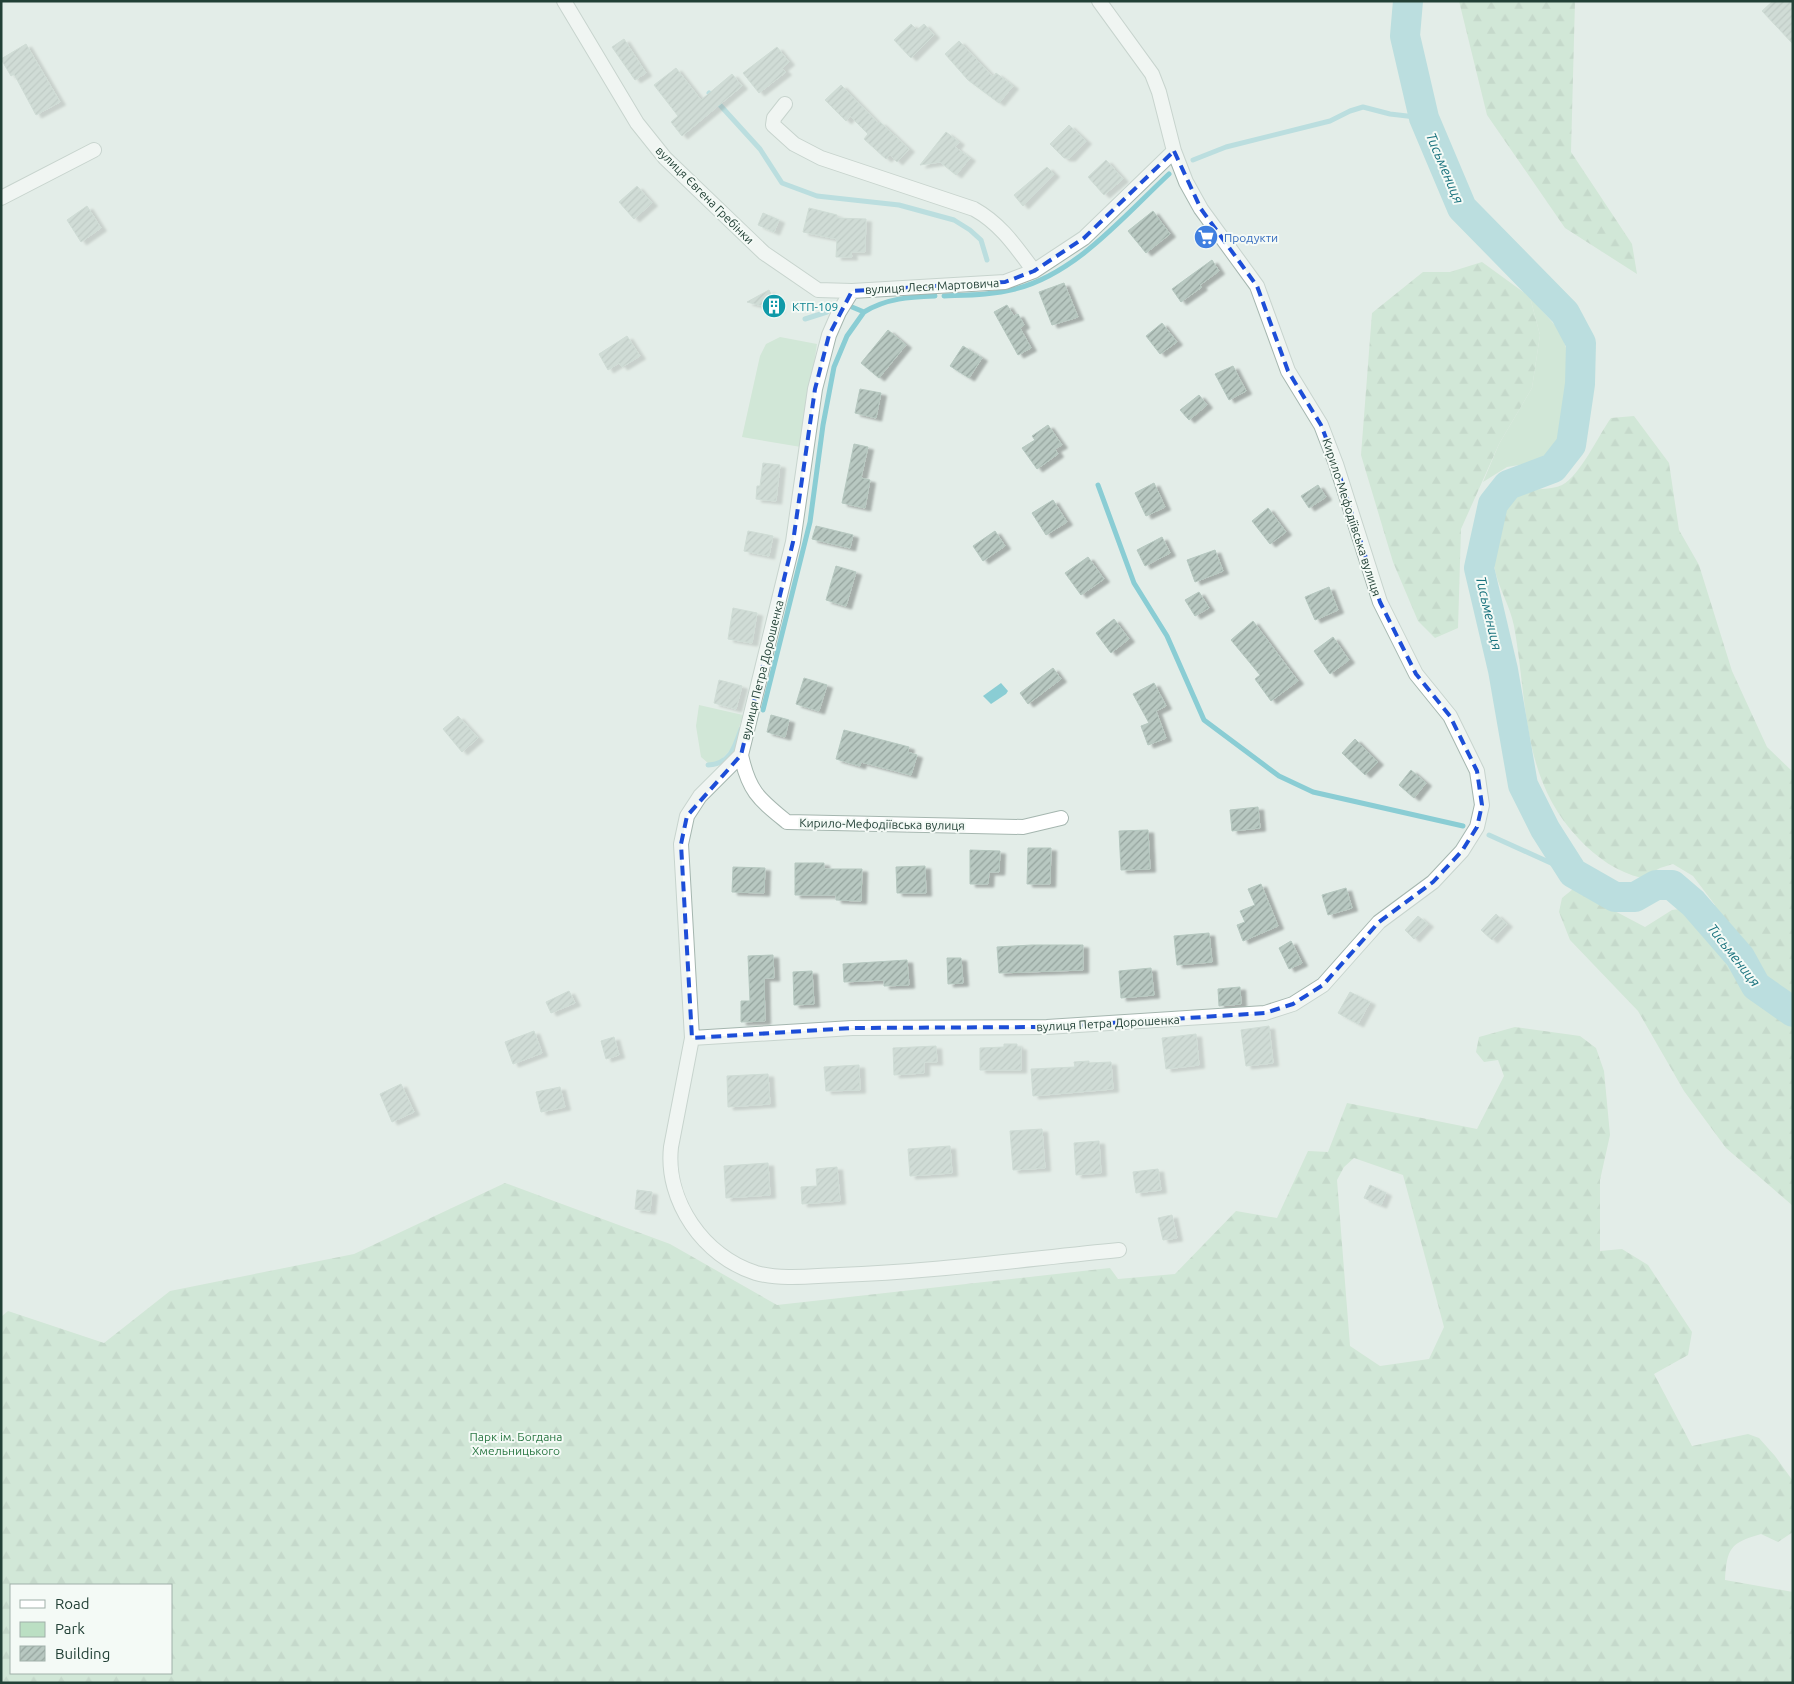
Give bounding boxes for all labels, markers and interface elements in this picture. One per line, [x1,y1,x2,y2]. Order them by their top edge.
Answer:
water label: Тисьмениця [1423,130,1467,206]
street label: вулиця Євгена Гребінки [653,143,757,247]
supermarket icon: Продукти [1193,224,1219,250]
place label: Продукти [1224,231,1278,244]
street label: вулиця Леся Мартовича [865,276,999,296]
building icon: КТП-109 [761,293,787,319]
place label: КТП-109 [792,300,838,313]
street label: Кирило-Мефодіївська вулиця [1320,436,1384,598]
water label: Тисьмениця [1473,574,1505,652]
street label: вулиця Петра Дорошенка [738,599,786,741]
street label: Кирило-Мефодіївська вулиця [799,816,965,832]
water label: Тисьмениця [1704,920,1764,990]
street label: вулиця Петра Дорошенка [1036,1013,1180,1033]
park label: Парк ім. Богдана Хмельницького [470,1430,562,1457]
legend [10,1584,172,1674]
text: Road [55,1595,90,1612]
text: Park [55,1620,85,1637]
text: Building [55,1645,110,1662]

